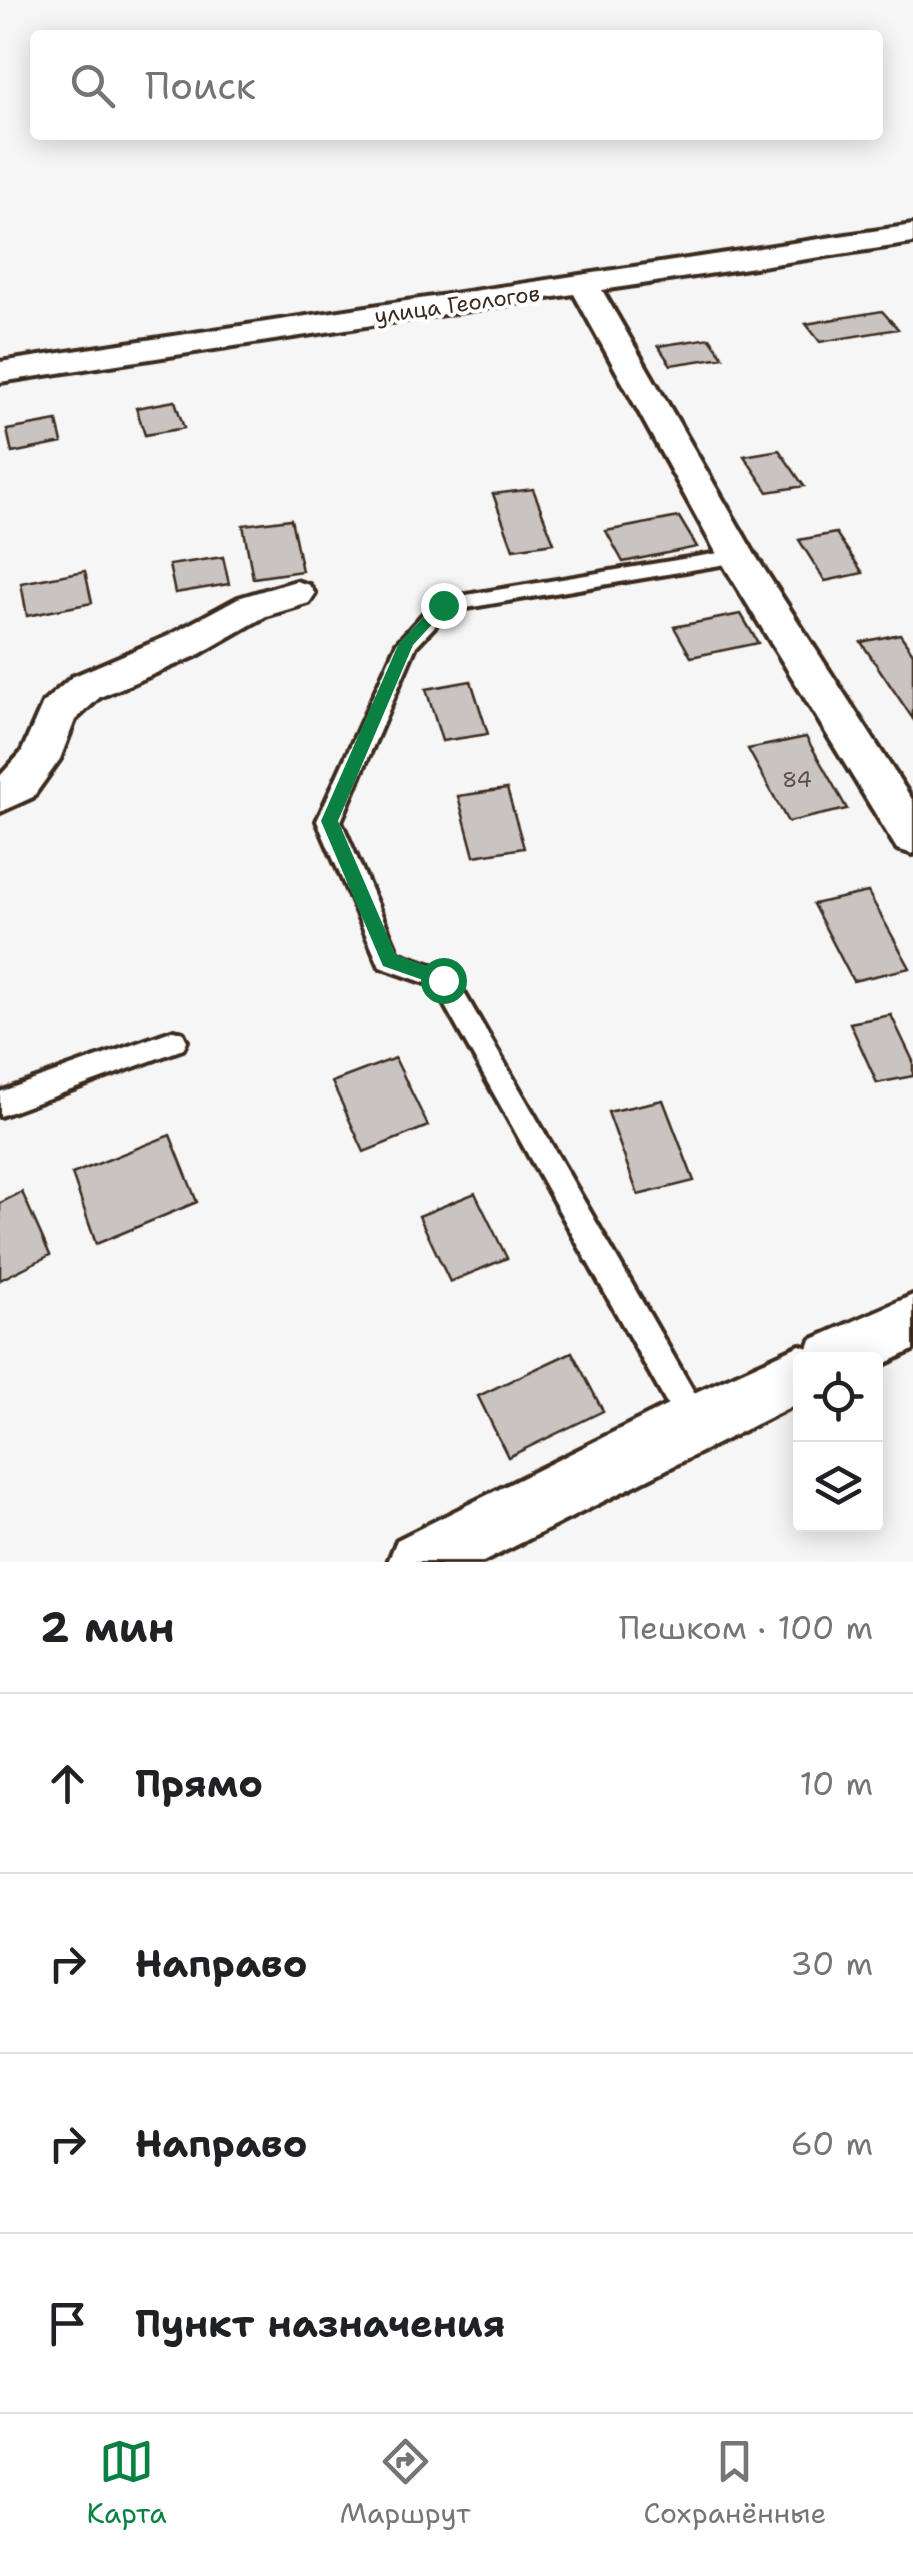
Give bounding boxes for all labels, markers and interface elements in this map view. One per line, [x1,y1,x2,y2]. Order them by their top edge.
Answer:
search box [30,30,883,140]
icon: search [65,58,120,113]
text: Поиск [145,60,256,111]
street label: улица Геологов [372,279,542,330]
route end [421,583,467,629]
house number: 84 [782,765,812,794]
route start [421,958,467,1004]
map controls [793,1352,883,1532]
button: locate [793,1352,883,1442]
button: layers [793,1442,883,1532]
text: 2 мин [40,1599,175,1655]
text: Пешком · 100 m [619,1606,873,1649]
icon: ahead [40,1756,95,1811]
text: Прямо [135,1758,263,1809]
text: 10 m [800,1762,873,1805]
icon: right [40,1936,95,1991]
text: Направо [135,1938,308,1989]
text: 30 m [790,1942,873,1985]
icon: right [40,2116,95,2171]
text: Направо [135,2118,308,2169]
text: 60 m [791,2122,873,2165]
icon: arrive [40,2296,95,2351]
text: Пункт назначения [135,2298,505,2349]
tab: Карта [87,2434,167,2532]
tab: Маршрут [340,2434,470,2532]
tab: Сохранённые [644,2434,826,2532]

